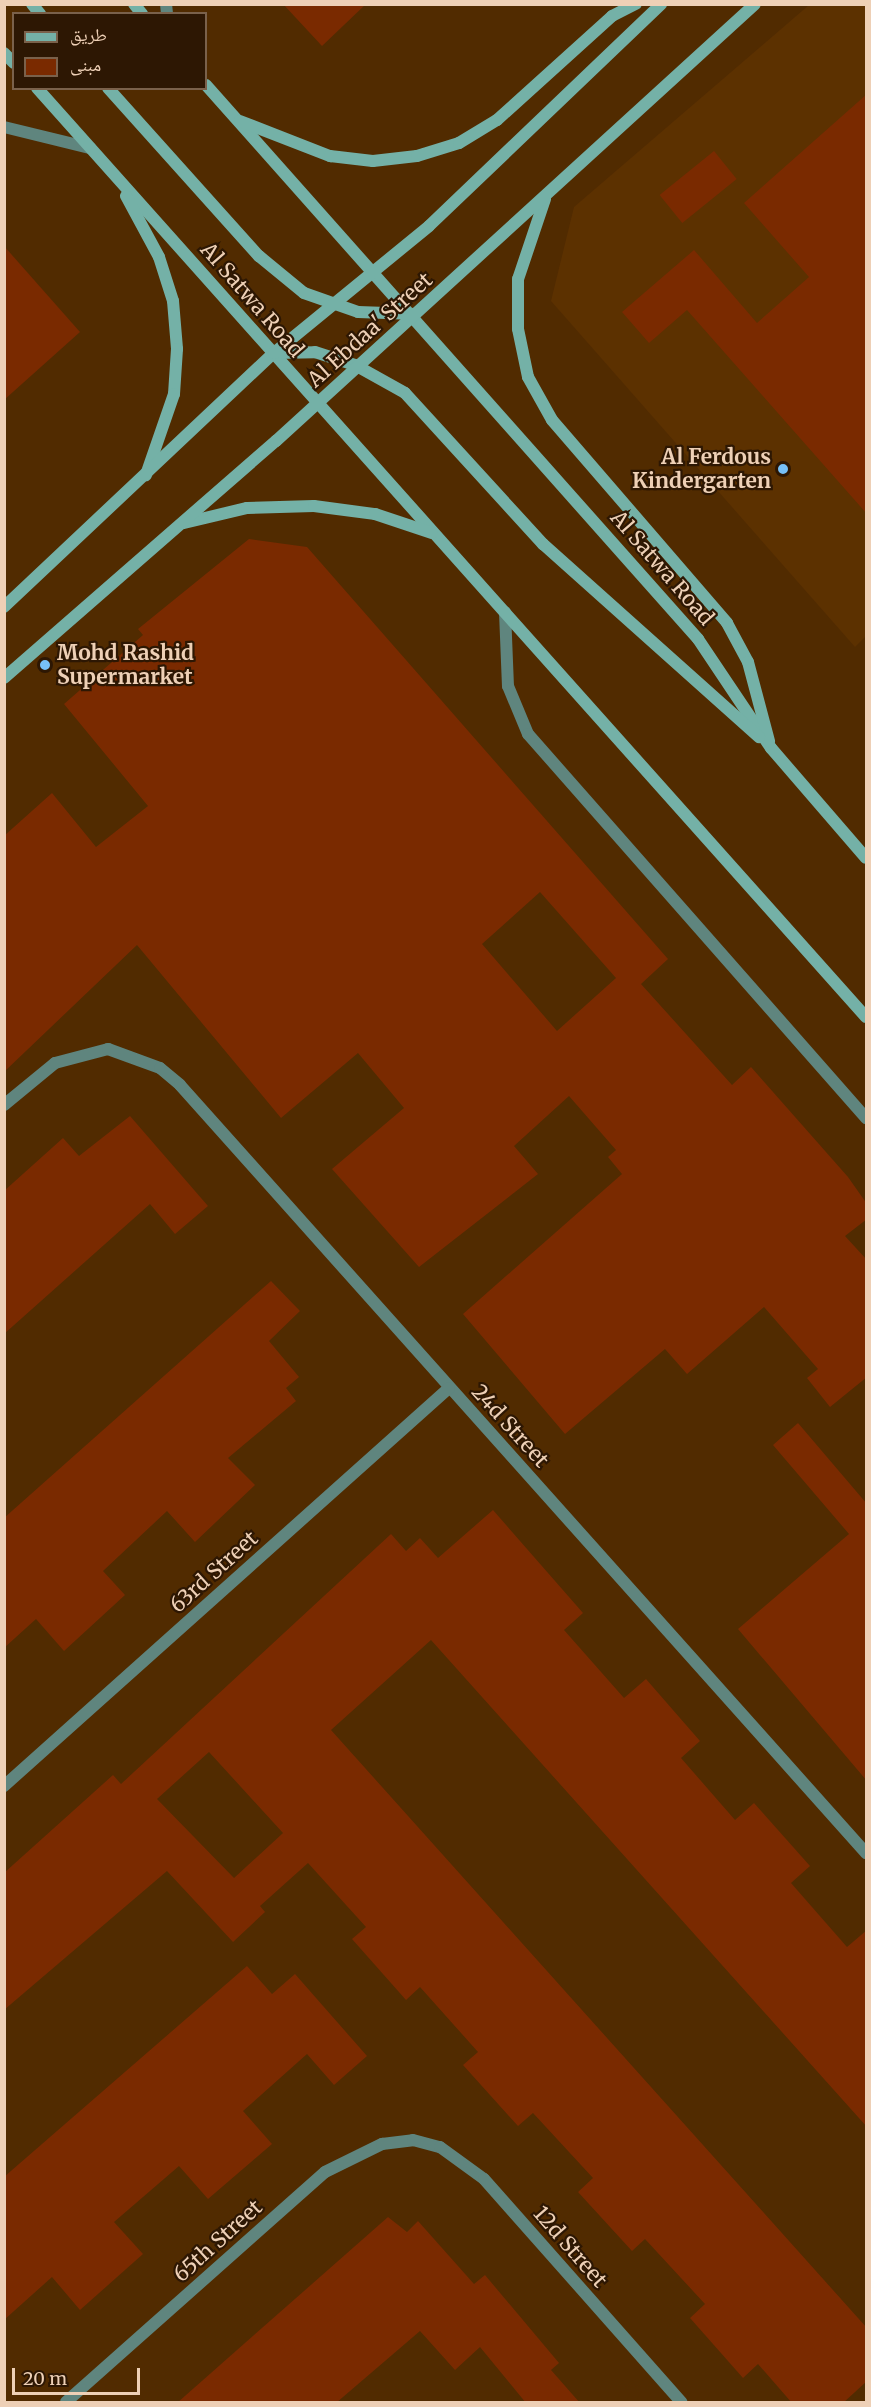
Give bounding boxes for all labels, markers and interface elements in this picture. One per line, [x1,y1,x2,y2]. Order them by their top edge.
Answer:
legend [12,12,207,90]
text: طريق [70,23,107,46]
text: مبنى [70,53,101,76]
street label: Al Satwa Road [195,237,309,363]
street label: Al Ebdaa' Street [302,267,438,393]
place label: Al Ferdous Kindergarten [632,444,771,494]
marker: Al Ferdous Kindergarten [776,462,790,476]
street label: Al Satwa Road [605,505,719,631]
place label: Mohd Rashid Supermarket [57,640,194,690]
marker: Mohd Rashid Supermarket [38,658,52,672]
street label: 24d Street [466,1379,554,1473]
street label: 63rd Street [165,1526,263,1618]
street label: 65th Street [169,2195,267,2287]
street label: 12d Street [528,2201,612,2293]
scale bar [15,2356,142,2394]
text: 20 m [23,2367,67,2390]

